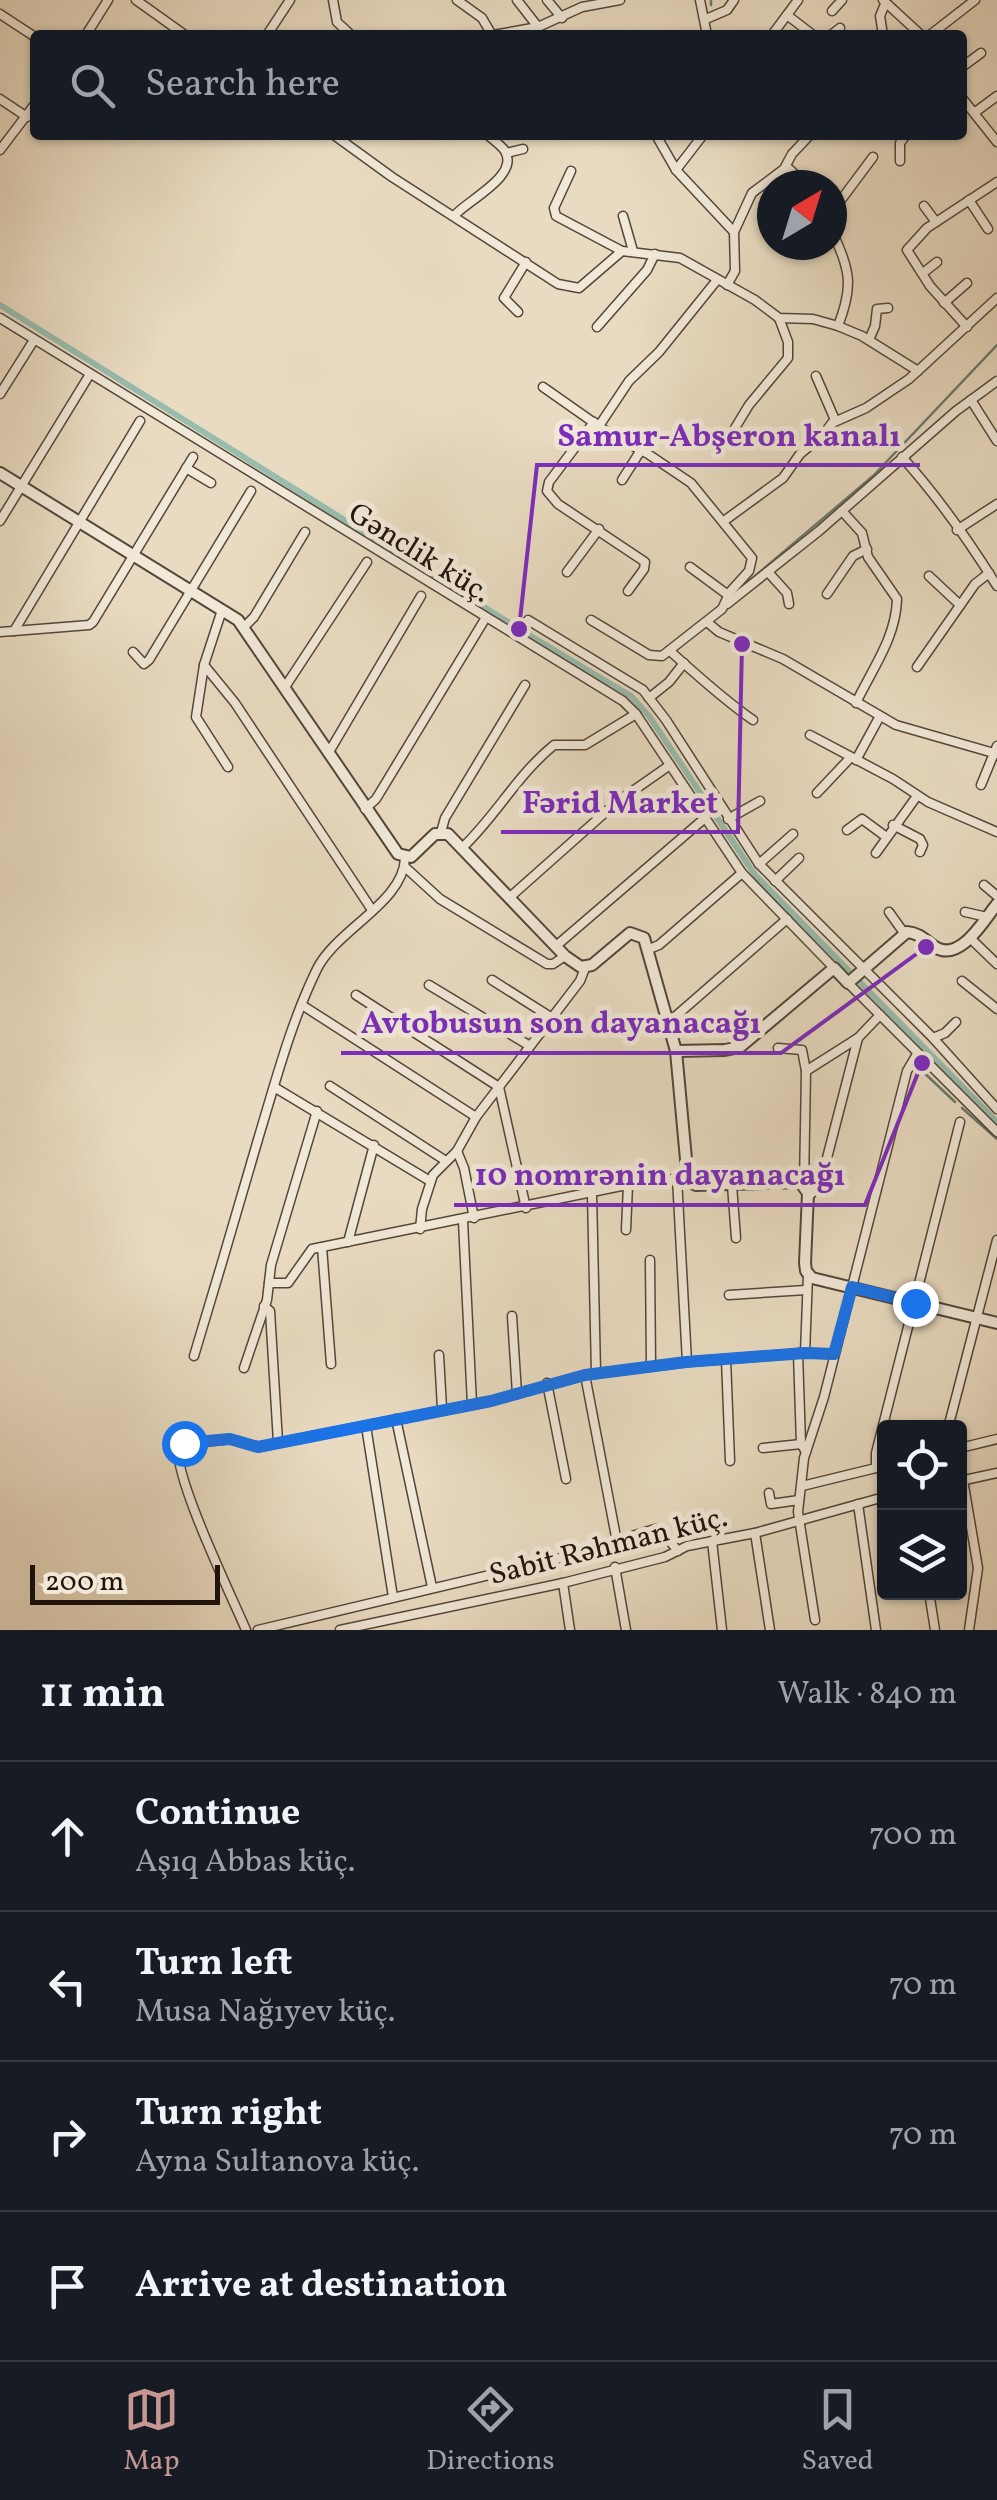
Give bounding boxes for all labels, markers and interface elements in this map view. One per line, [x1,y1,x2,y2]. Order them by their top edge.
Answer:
search box [30,30,967,140]
icon: search [65,58,120,113]
text: Search here [145,59,340,112]
north arrow [757,170,847,260]
callout: Samur-Abşeron kanalı [537,403,920,465]
text: Samur-Abşeron kanalı [557,416,901,460]
street label: Gənclik küç. [340,493,498,614]
callout: Fərid Market [501,770,738,832]
text: Fərid Market [522,783,718,827]
callout: Avtobusun son dayanacağı [341,991,781,1053]
text: Avtobusun son dayanacağı [361,1003,761,1047]
callout: 10 nomrənin dayanacağı [454,1143,865,1205]
text: 10 nomrənin dayanacağı [475,1155,845,1199]
route end [893,1281,939,1327]
map controls [877,1420,967,1600]
button: locate [877,1420,967,1510]
route start [162,1421,208,1467]
street label: Sabit Rəhman küç. [485,1497,732,1597]
button: layers [877,1510,967,1600]
scale bar [30,1560,220,1604]
text: 200 m [45,1563,124,1602]
text: 11 min [40,1666,165,1725]
text: Walk · 840 m [777,1673,957,1717]
text: Continue [135,1788,300,1841]
icon: ahead [40,1809,95,1864]
text: 700 m [869,1814,957,1858]
text: Aşıq Abbas küç. [135,1841,355,1885]
text: Turn left [135,1938,292,1991]
icon: left [40,1959,95,2014]
text: 70 m [889,1964,957,2008]
text: Musa Nağıyev küç. [135,1991,395,2035]
text: Turn right [135,2088,322,2141]
icon: right [40,2109,95,2164]
text: 70 m [889,2114,957,2158]
text: Ayna Sultanova küç. [135,2141,419,2185]
icon: arrive [40,2259,95,2314]
text: Arrive at destination [135,2260,508,2313]
tab: Map [123,2382,179,2481]
tab: Directions [426,2382,555,2481]
tab: Saved [801,2382,874,2481]

